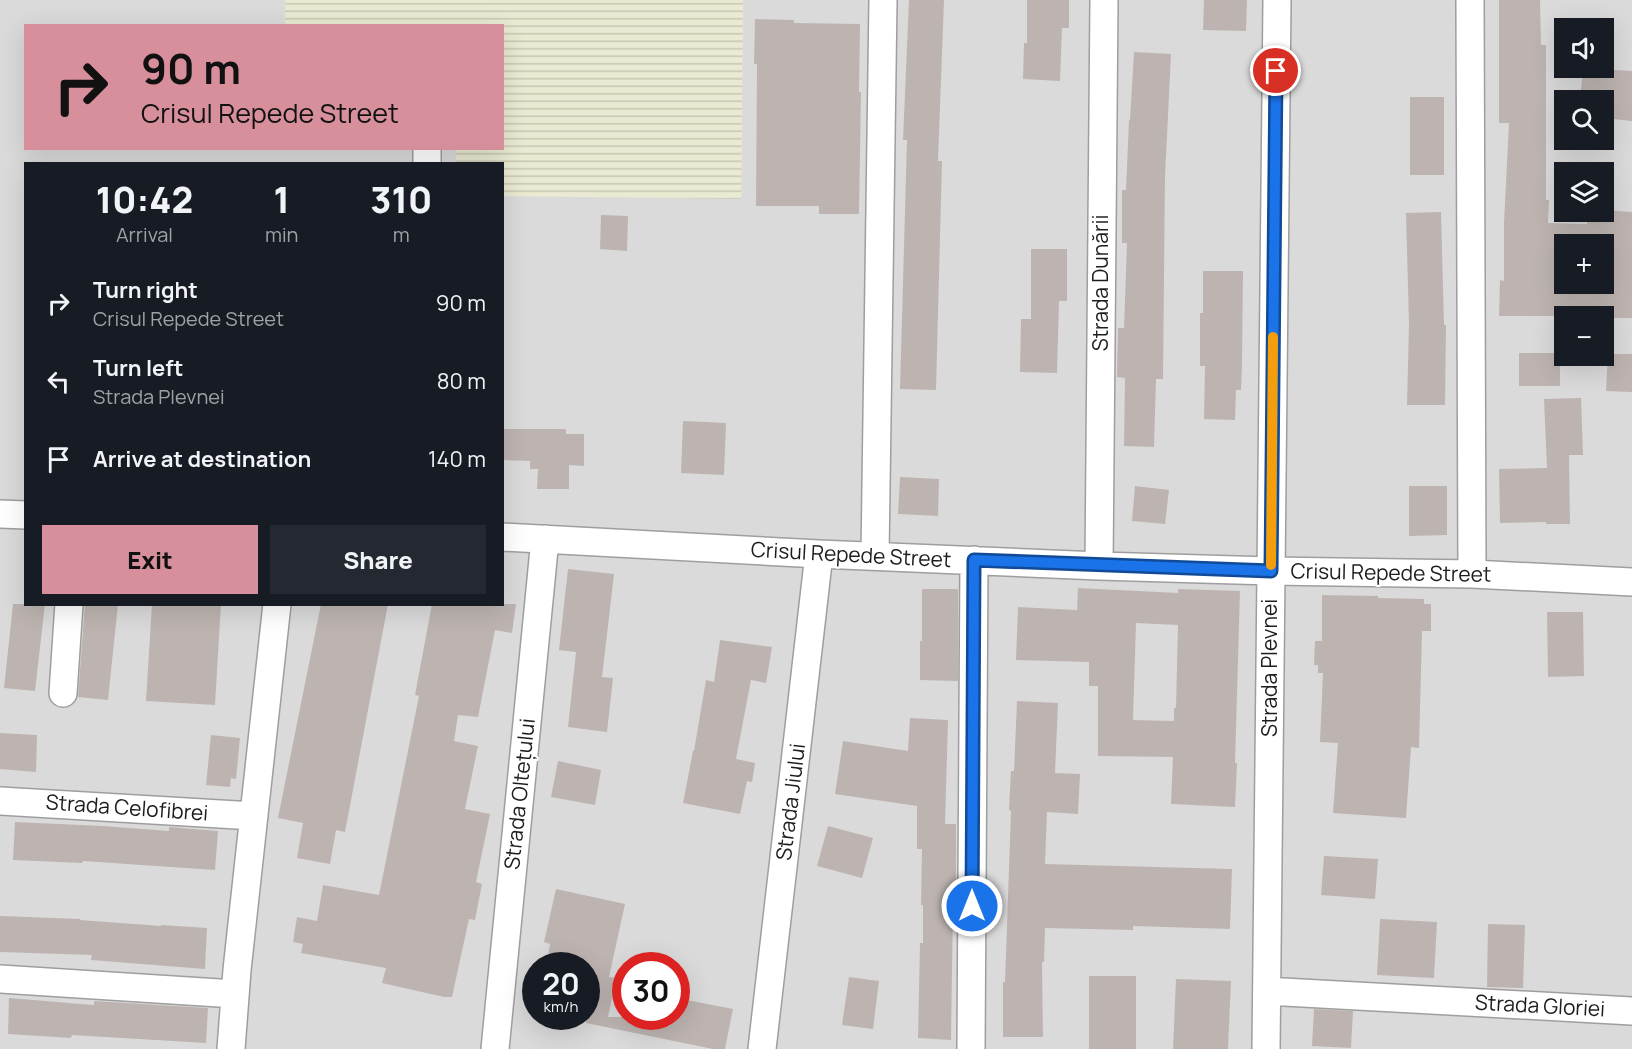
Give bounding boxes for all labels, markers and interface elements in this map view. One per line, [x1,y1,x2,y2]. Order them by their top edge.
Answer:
map controls [1554,18,1614,366]
button: sound [1554,18,1614,78]
text: 90 m [141,39,241,97]
pin [1250,45,1301,96]
icon: right [42,48,120,126]
icon: arrive [1259,54,1292,87]
button: search [1554,90,1614,150]
text: Crisul Repede Street [141,94,399,131]
button: layers [1554,162,1614,222]
text: 10:42 [96,175,193,224]
text: 1 [274,175,290,224]
text: 310 [370,175,432,224]
street label: Strada Dunării [1086,215,1114,351]
text: Arrival [116,221,173,248]
text: min [265,221,298,248]
text: m [393,221,410,248]
button: + [1554,234,1614,294]
text: Turn right [93,275,198,305]
icon: right [42,287,75,320]
text: 90 m [436,288,486,318]
text: Crisul Repede Street [93,305,284,332]
button: − [1554,306,1614,366]
text: Turn left [93,353,183,383]
icon: left [42,365,75,398]
text: 80 m [437,366,486,396]
text: Strada Plevnei [93,383,225,410]
icon: arrive [42,443,75,476]
text: Arrive at destination [93,444,311,474]
text: 140 m [428,444,486,474]
button: Exit [42,525,258,594]
button: Share [270,525,486,594]
street label: Crisul Repede Street [750,535,952,573]
street label: Crisul Repede Street [1290,556,1492,588]
street label: Strada Plevnei [1255,599,1283,737]
street label: Strada Oltețului [497,717,541,871]
street label: Strada Jiului [769,742,811,862]
street label: Strada Celofibrei [45,787,209,827]
position arrow [940,874,1004,938]
speed limit sign: 30 [612,952,690,1030]
text: 20 [542,963,580,1004]
street label: Strada Gloriei [1474,988,1606,1022]
text: km/h [544,996,578,1017]

